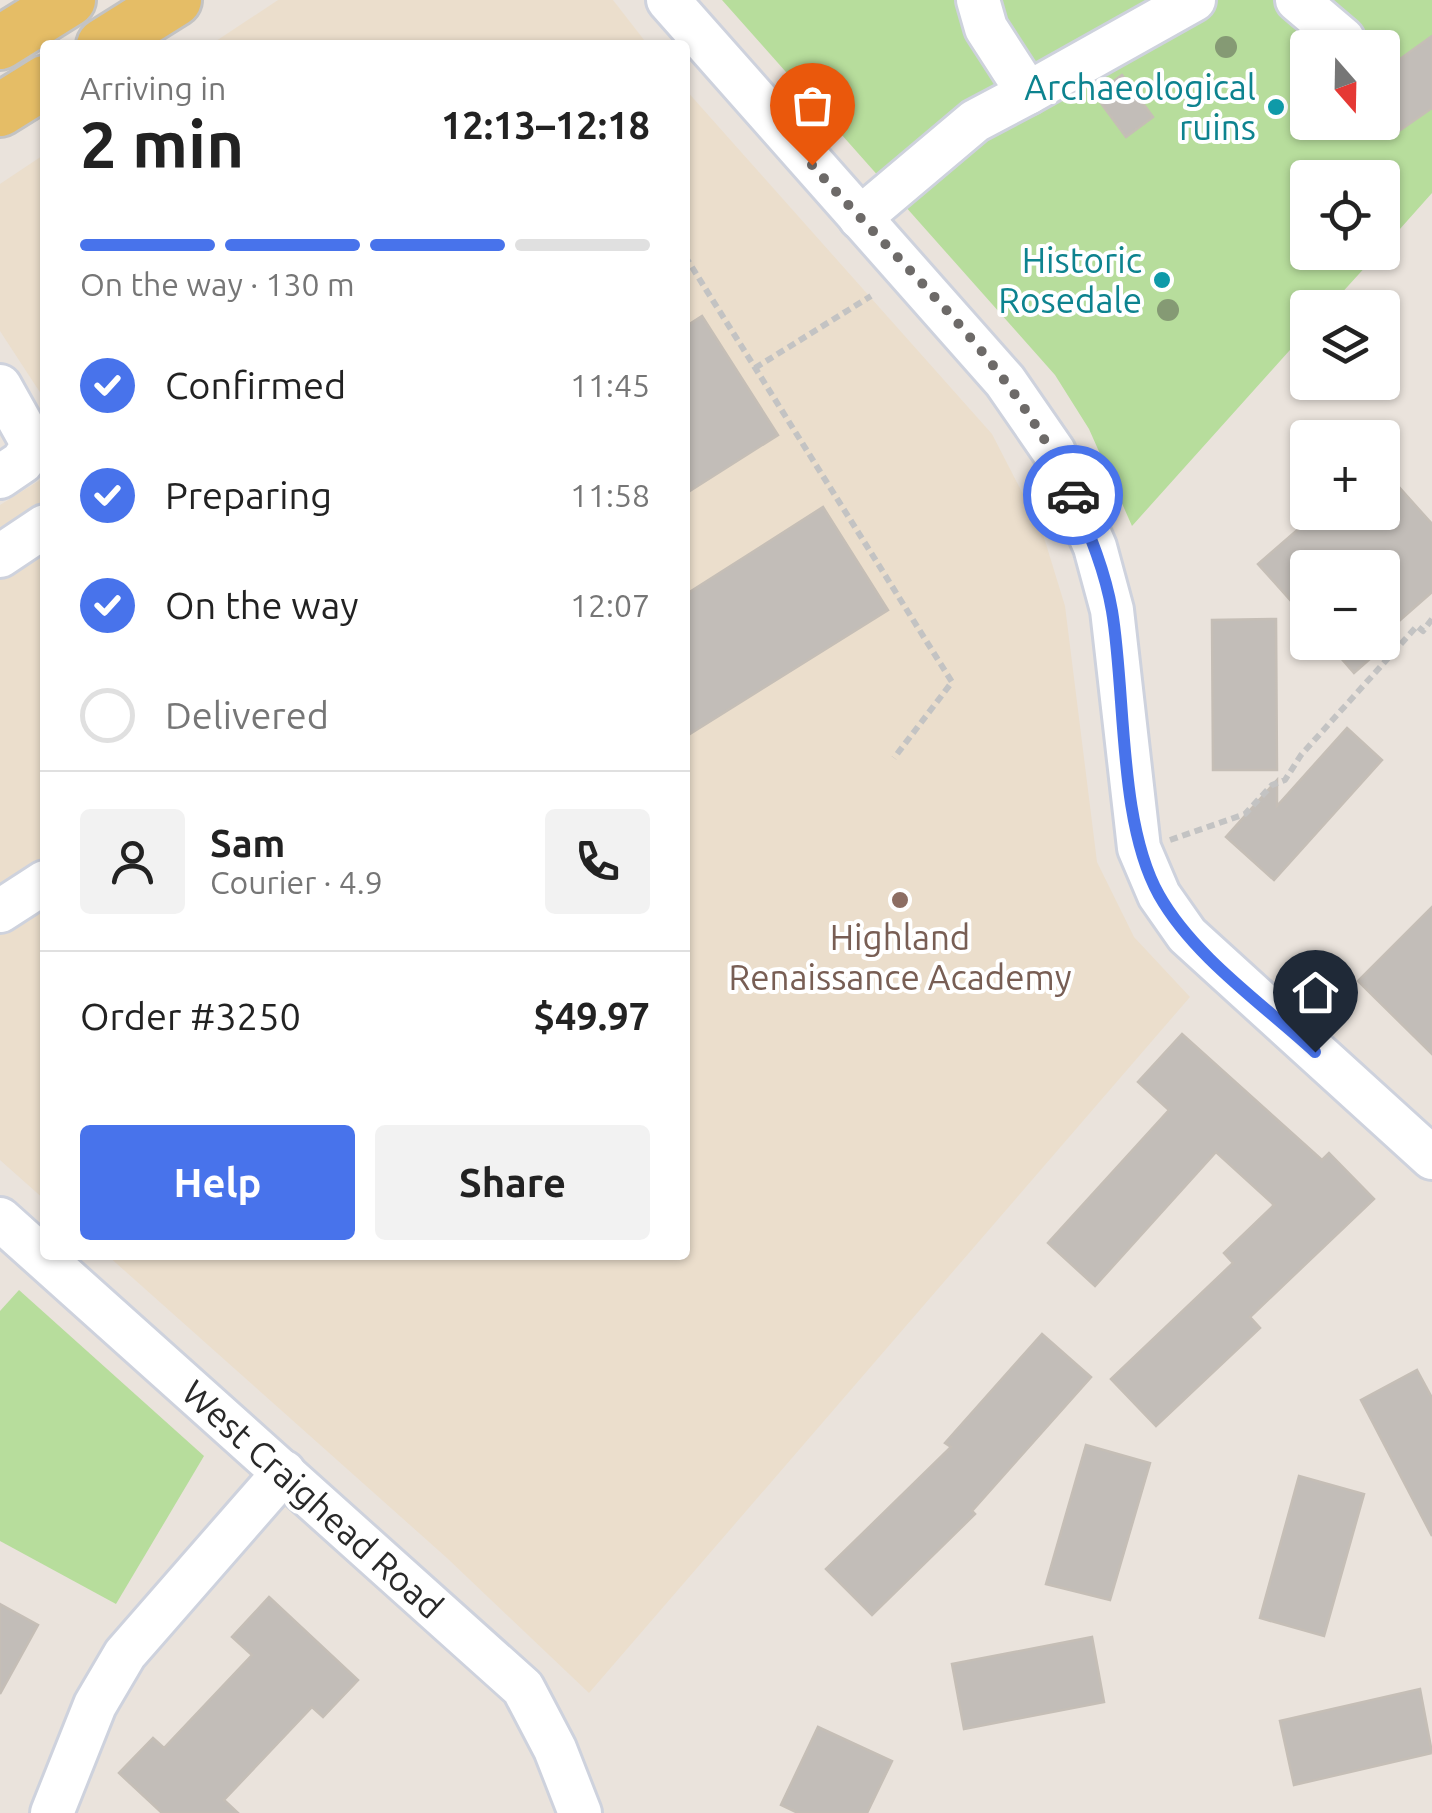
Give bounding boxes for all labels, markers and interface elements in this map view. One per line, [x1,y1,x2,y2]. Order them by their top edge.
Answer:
north arrow [1290,30,1400,140]
map controls [1290,30,1400,660]
pin [770,63,855,166]
place label: Archaeological ruins [1024,67,1256,147]
text: Arriving in [80,70,226,106]
icon: bag [785,78,840,133]
marker: Archaeological ruins [1265,96,1287,118]
text: 12:13–12:18 [441,104,650,146]
text: 2 min [80,107,244,180]
button: locate [1290,160,1400,270]
place label: Historic Rosedale [998,240,1142,320]
text: On the way · 130 m [80,266,355,302]
marker: Historic Rosedale [1151,269,1173,291]
button: layers [1290,290,1400,400]
icon: check [80,358,135,413]
text: Confirmed [165,364,346,406]
text: 11:45 [570,367,650,403]
button: + [1290,420,1400,530]
courier [1023,445,1123,545]
icon: check [80,468,135,523]
icon: car [1046,468,1101,523]
text: Preparing [165,474,332,516]
text: 11:58 [570,477,650,513]
button: − [1290,550,1400,660]
icon: check [80,578,135,633]
text: On the way [165,584,358,626]
text: 12:07 [570,587,650,623]
text: Delivered [165,694,329,736]
button: person [80,809,185,914]
button: phone [545,809,650,914]
text: Sam [210,822,285,864]
text: Courier · 4.9 [210,864,383,900]
marker: Highland Renaissance Academy [889,889,911,911]
place label: Highland Renaissance Academy [728,917,1072,997]
pin [1273,950,1358,1053]
icon: home [1288,965,1343,1020]
text: Order #3250 [80,995,301,1037]
text: $49.97 [533,995,650,1037]
button: Help [80,1125,355,1240]
button: Share [375,1125,650,1240]
street label: West Craighead Road [175,1372,451,1626]

